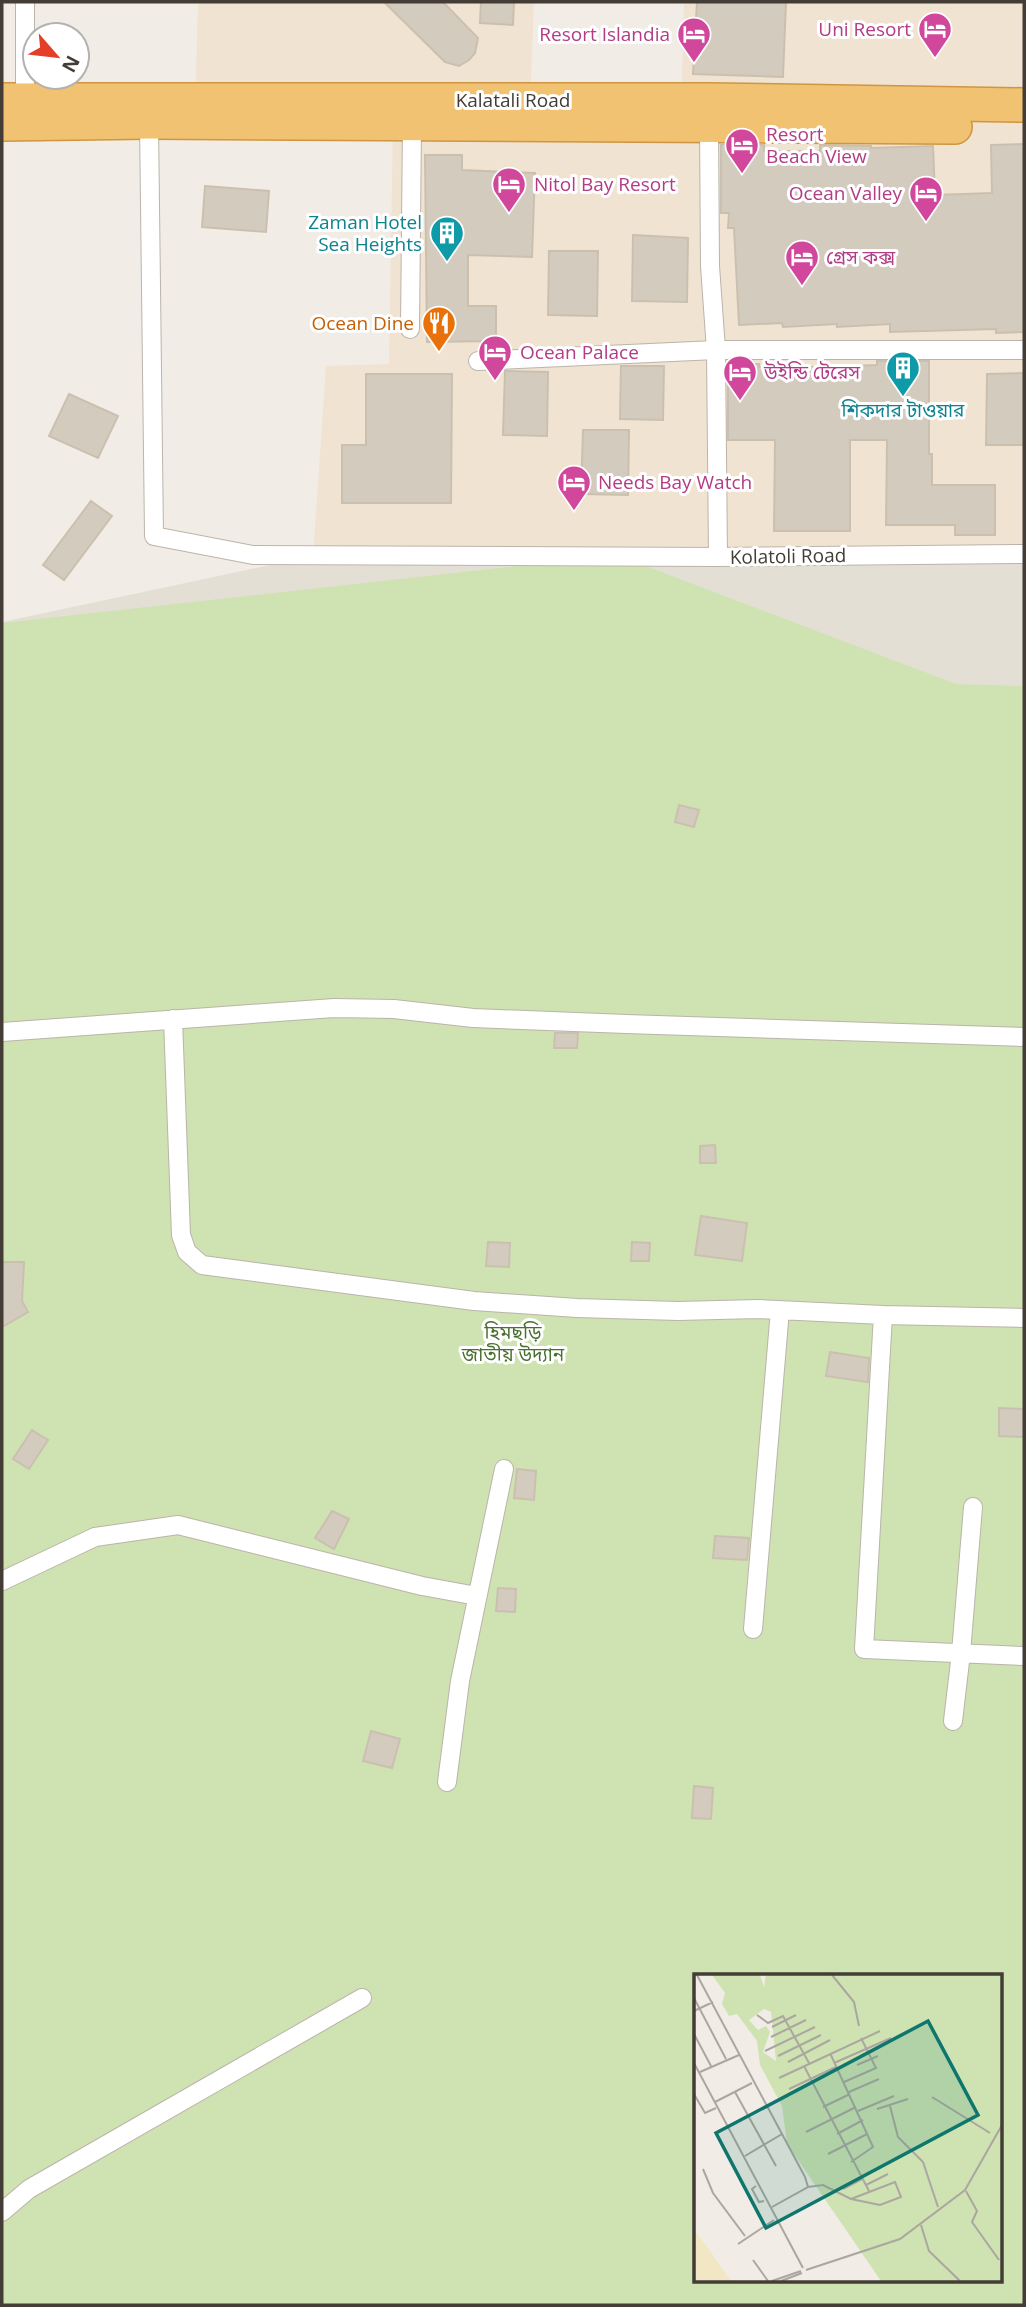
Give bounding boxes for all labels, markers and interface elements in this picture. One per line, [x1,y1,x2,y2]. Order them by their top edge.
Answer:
hotel icon: Uni Resort [916,10,954,59]
hotel icon: Resort Islandia [675,15,713,64]
place label: Uni Resort [818,16,911,42]
north arrow [21,21,91,91]
place label: Resort Islandia [539,21,670,47]
text: N [56,51,86,77]
street label: Kalatali Road [456,87,570,113]
place label: Resort Beach View [766,121,867,169]
hotel icon: Resort Beach View [723,126,761,175]
hotel icon: Nitol Bay Resort [490,165,528,214]
place label: Nitol Bay Resort [534,171,676,197]
hotel icon: Ocean Valley [907,174,945,223]
place label: Ocean Valley [789,180,902,206]
place label: Zaman Hotel Sea Heights [308,209,422,257]
building icon: Zaman Hotel Sea Heights [428,214,466,263]
hotel icon: গ্রেস কক্স [783,238,821,287]
place label: গ্রেস কক্স [826,244,896,270]
restaurant icon: Ocean Dine [420,304,458,353]
place label: Ocean Dine [311,310,414,336]
hotel icon: Ocean Palace [476,333,514,382]
place label: Ocean Palace [520,339,639,365]
building icon: শিকদার টাওয়ার [884,349,922,398]
hotel icon: উইন্ডি টেরেস [721,353,759,402]
place label: উইন্ডি টেরেস [763,359,861,385]
place label: শিকদার টাওয়ার [841,397,965,423]
hotel icon: Needs Bay Watch [555,463,593,512]
place label: Needs Bay Watch [598,469,752,495]
street label: Kolatoli Road [730,542,846,570]
park label: হিমছড়ি জাতীয় উদ্যান [461,1319,565,1367]
inset map [694,1974,1002,2282]

